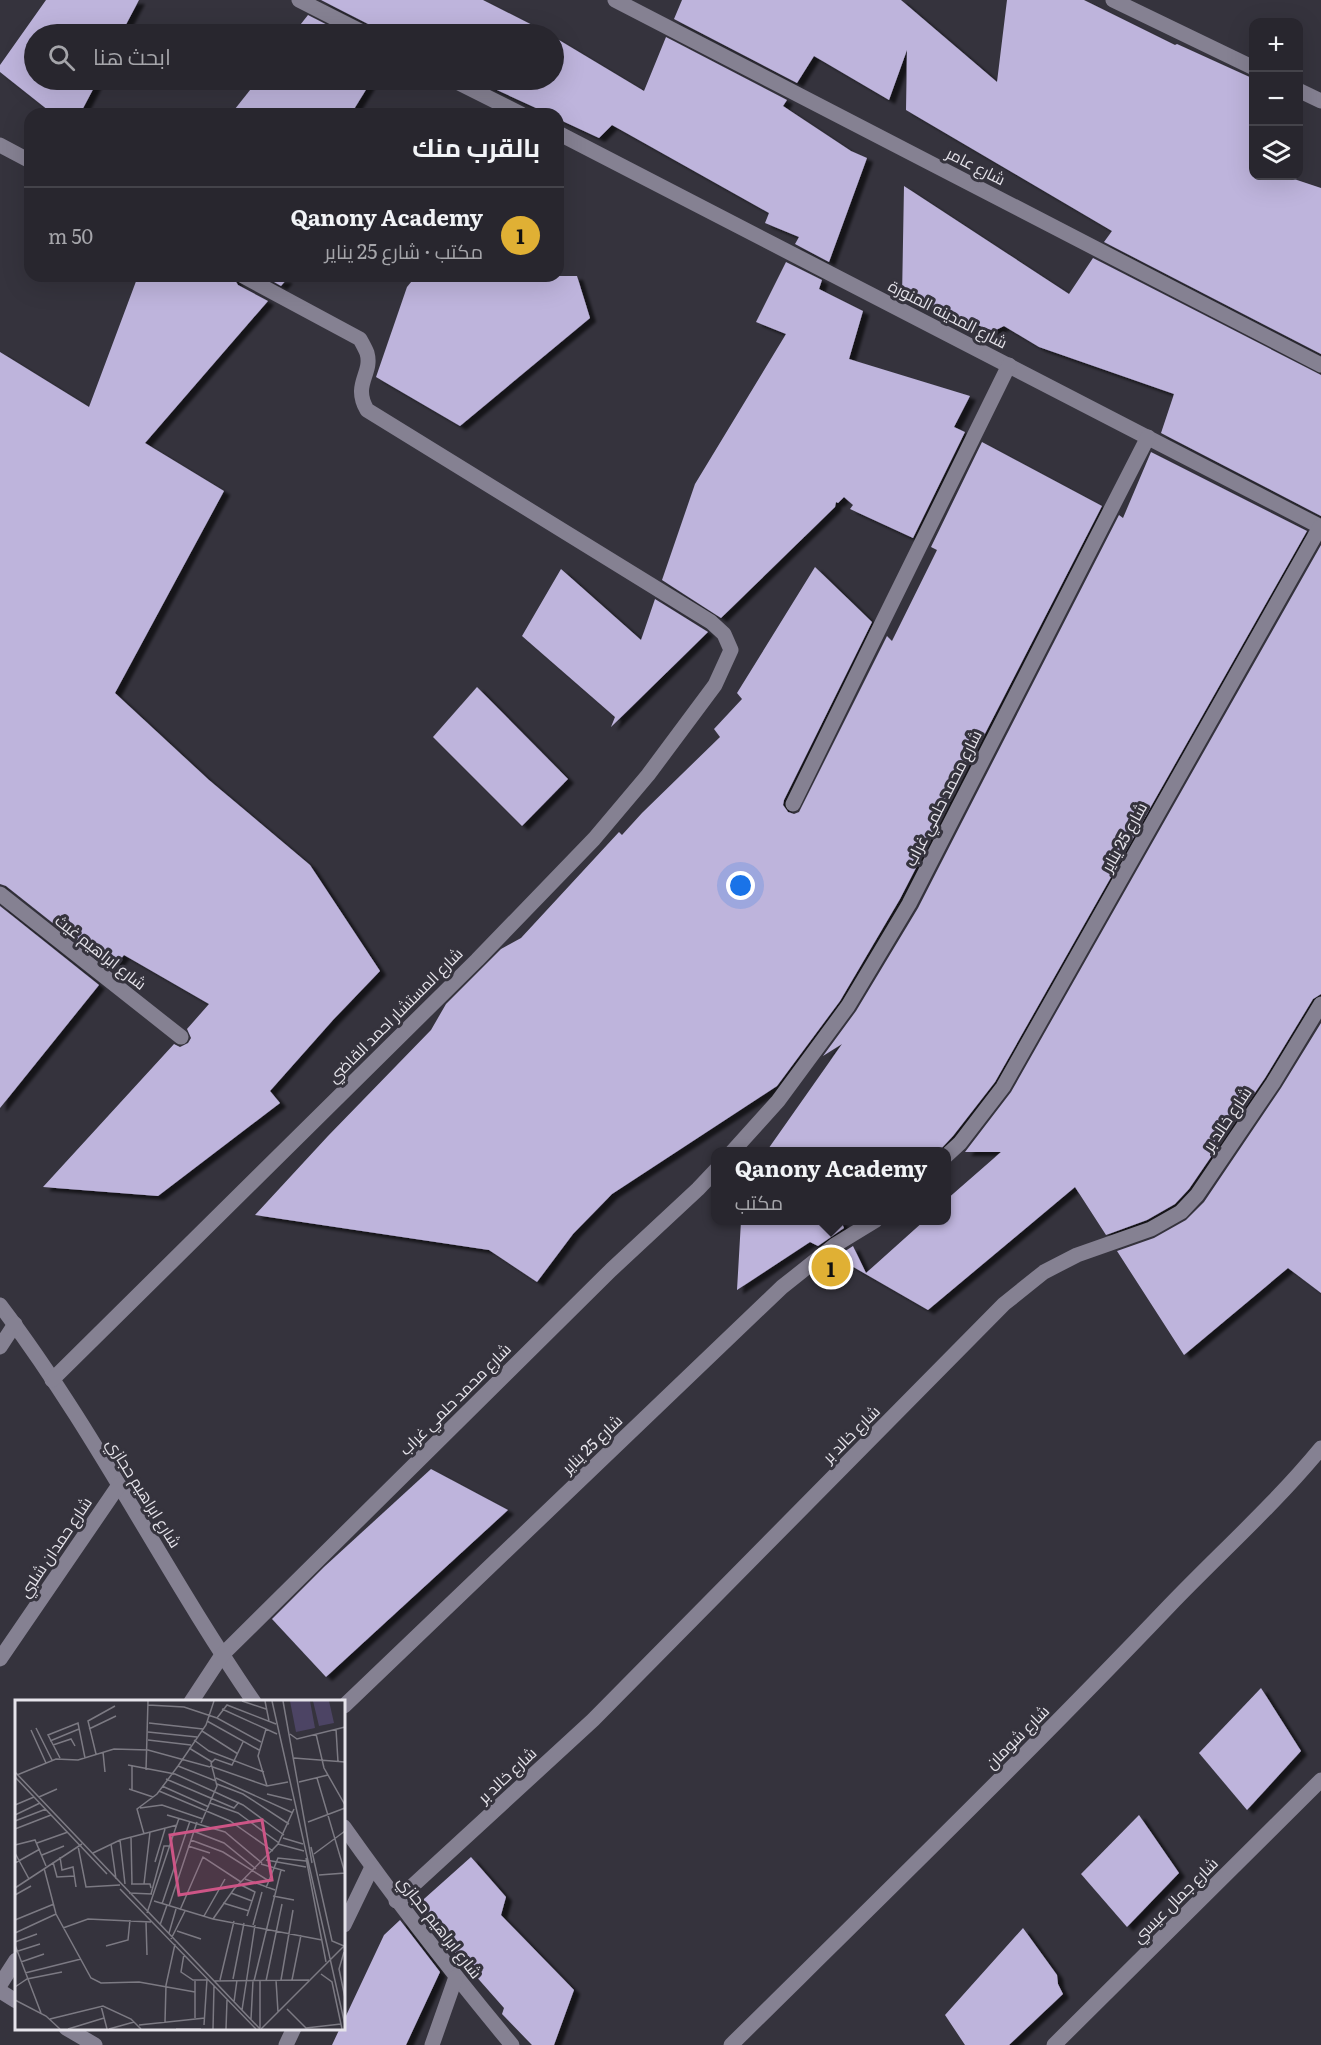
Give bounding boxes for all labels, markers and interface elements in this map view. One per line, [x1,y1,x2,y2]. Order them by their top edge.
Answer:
map controls [1249,18,1303,180]
button: + [1249,18,1303,72]
search box [24,24,564,90]
text: ابحث هنا [93,39,171,72]
icon: search [45,41,78,74]
button: − [1249,72,1303,126]
text: بالقرب منك [412,126,540,165]
button: layers [1249,126,1303,180]
street label: شارع عامر [941,140,1010,191]
text: Qanony Academy [291,200,483,233]
text: 50 m [48,220,93,250]
text: 1 [516,220,525,250]
text: مكتب · شارع 25 يناير [325,235,483,265]
street label: شارع المدينه المنورة [884,273,1012,354]
street label: شارع محمد حلمي غراب [897,725,989,871]
street label: شارع 25 يناير [1094,797,1153,877]
your location [726,871,755,900]
street label: شارع ابراهيم غيث [50,908,152,995]
street label: شارع المستشار احمد القاضي [321,941,469,1089]
street label: شارع خالد بر [1195,1081,1257,1157]
popup [711,1147,951,1225]
text: Qanony Academy [735,1151,927,1184]
text: مكتب [735,1186,783,1216]
pin: 1 [812,1244,850,1290]
street label: شارع محمد حلمي غراب [393,1337,518,1462]
street label: شارع خالد بر [815,1399,885,1469]
street label: شارع 25 يناير [555,1408,628,1480]
street label: شارع ابراهيم حجازي [99,1433,188,1553]
street label: شارع حمدان شلبي [12,1491,99,1603]
street label: شارع شومان [979,1699,1055,1775]
inset map [15,1700,345,2030]
street label: شارع خالد بر [471,1741,542,1809]
street label: شارع جمال عيسي [1126,1851,1224,1949]
street label: شارع ابراهيم حجازي [391,1870,489,1985]

